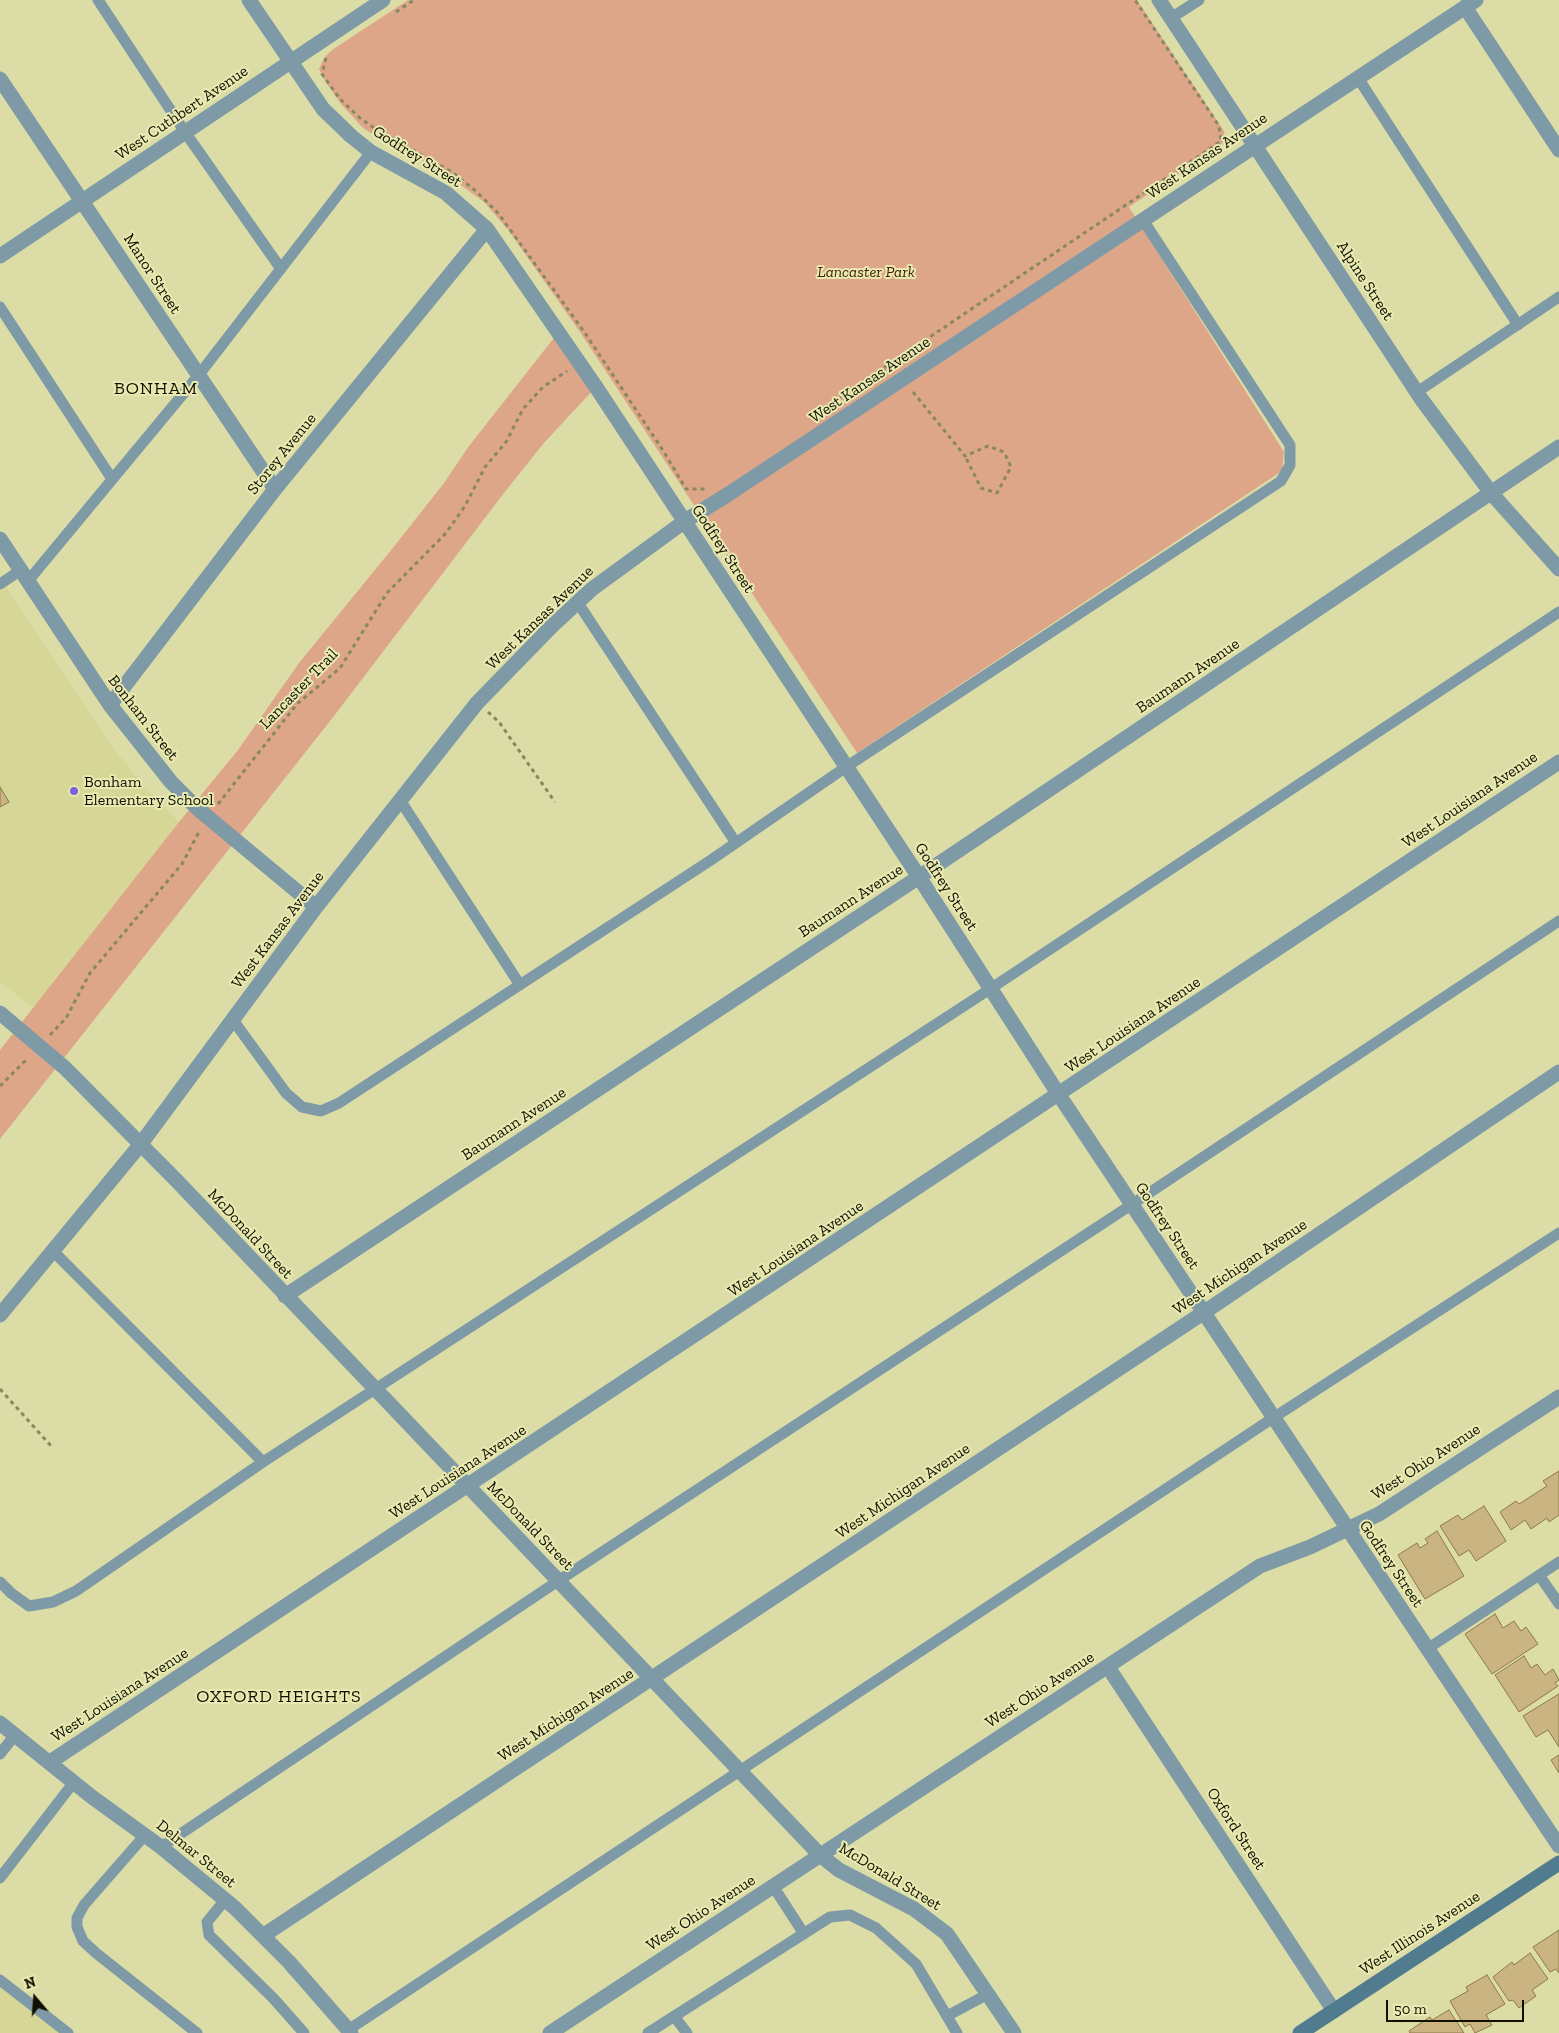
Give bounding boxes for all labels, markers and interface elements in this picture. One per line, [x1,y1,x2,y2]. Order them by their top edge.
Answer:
street label: West Cuthbert Avenue [112,62,252,164]
street label: West Kansas Avenue [1143,108,1271,204]
street label: Godfrey Street [369,122,465,192]
street label: Manor Street [119,230,185,318]
street label: Alpine Street [1332,238,1398,324]
park label: Lancaster Park [817,262,915,282]
street label: West Kansas Avenue [806,332,934,428]
district label: BONHAM [113,378,199,400]
street label: Storey Avenue [243,409,321,499]
street label: Godfrey Street [687,501,759,597]
street label: West Kansas Avenue [482,562,598,674]
street label: Baumann Avenue [1133,634,1243,718]
street label: Lancaster Trail [256,645,342,733]
street label: Bonham Street [104,671,182,765]
street label: West Louisiana Avenue [1399,748,1541,852]
place label: Bonham Elementary School [84,772,213,810]
marker: Bonham Elementary School [68,785,80,797]
street label: Godfrey Street [910,839,982,935]
street label: Baumann Avenue [795,860,907,942]
street label: West Kansas Avenue [228,868,328,992]
street label: West Louisiana Avenue [1062,973,1204,1077]
street label: Baumann Avenue [458,1083,570,1165]
street label: Godfrey Street [1131,1179,1203,1273]
street label: McDonald Street [203,1185,297,1283]
street label: West Louisiana Avenue [725,1197,867,1301]
street label: West Michigan Avenue [1169,1215,1311,1319]
street label: West Ohio Avenue [1368,1420,1484,1504]
street label: West Louisiana Avenue [386,1421,530,1523]
street label: West Michigan Avenue [832,1439,974,1543]
street label: McDonald Street [483,1478,577,1574]
street label: Godfrey Street [1355,1517,1427,1611]
street label: West Louisiana Avenue [48,1644,192,1746]
street label: West Ohio Avenue [982,1648,1098,1732]
street label: West Michigan Avenue [495,1664,637,1766]
district label: OXFORD HEIGHTS [195,1686,363,1708]
street label: Oxford Street [1202,1784,1270,1874]
street label: Delmar Street [152,1816,240,1892]
street label: McDonald Street [835,1839,945,1915]
street label: West Ohio Avenue [643,1871,759,1955]
street label: West Illinois Avenue [1356,1887,1484,1979]
north arrow [10,1973,60,2023]
text: N [23,1974,38,1993]
scale bar [1389,1990,1526,2022]
text: 50 m [1394,2000,1427,2018]

